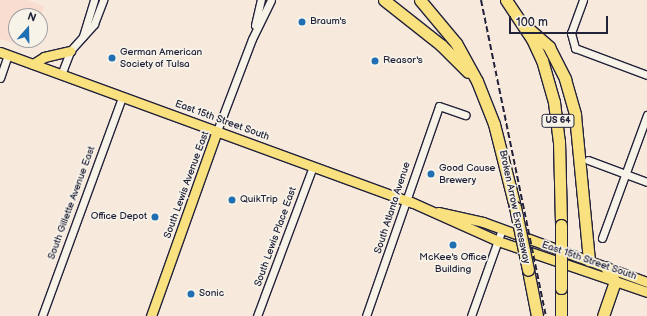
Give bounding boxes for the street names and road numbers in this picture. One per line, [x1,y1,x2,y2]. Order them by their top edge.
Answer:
street label: East 15th Street South [173,98,271,144]
road number: US 64 [541,114,575,128]
street label: South Lewis Avenue East [162,130,212,240]
street label: South Gillette Avenue East [46,145,98,261]
street label: Broken Arrow Expressway [496,149,532,265]
street label: South Atlanta Avenue [372,161,414,255]
street label: South Lewis Place East [252,186,300,288]
street label: East 15th Street South [540,239,638,283]

